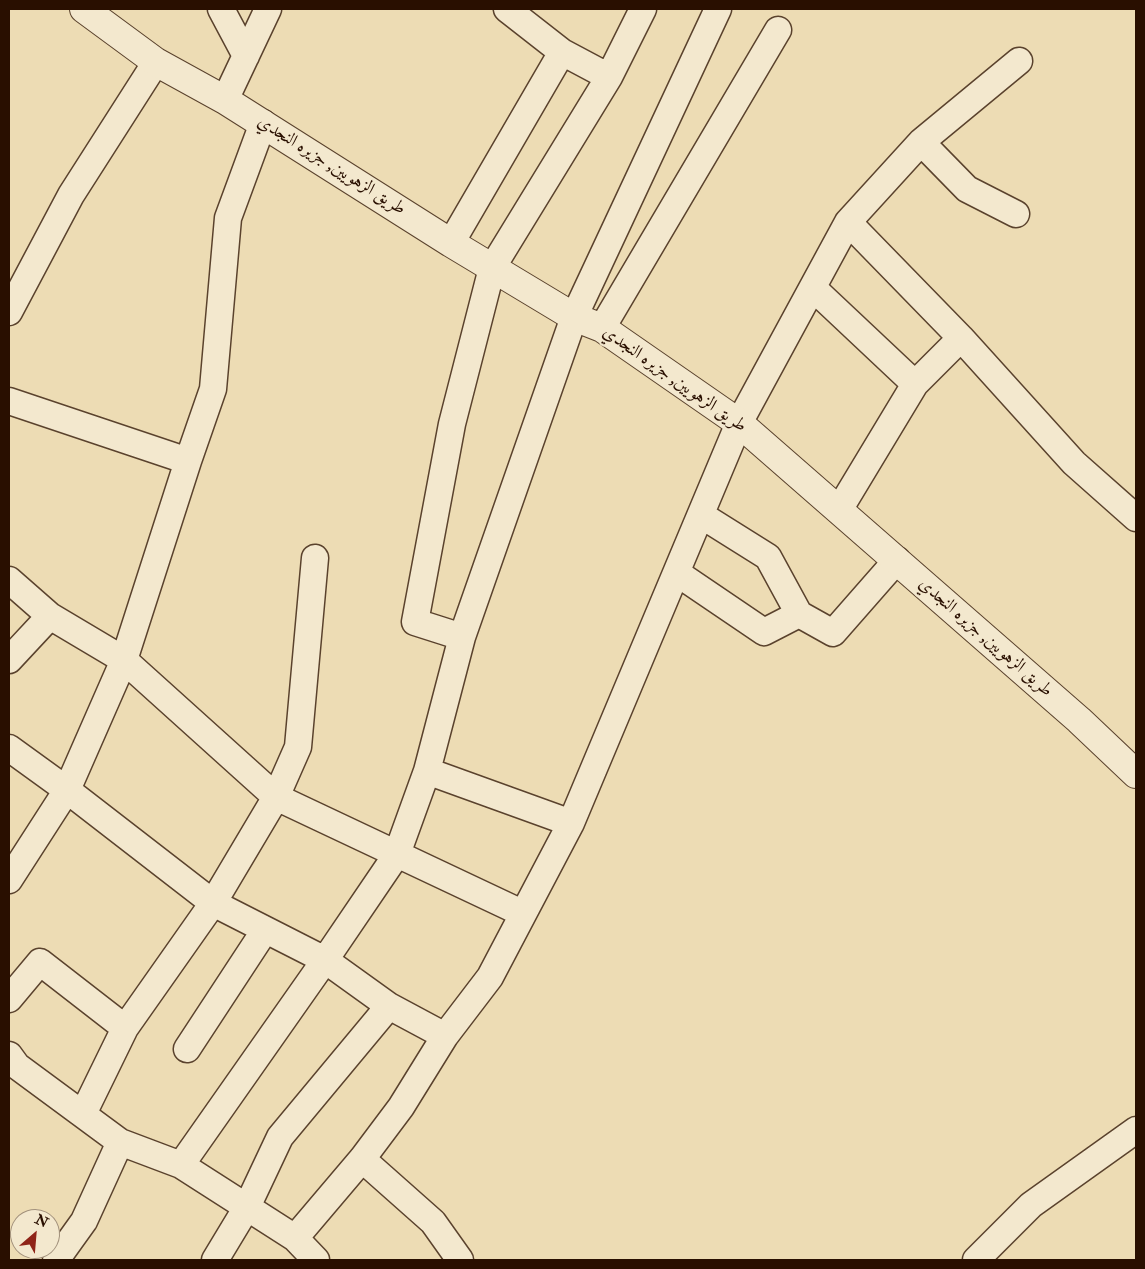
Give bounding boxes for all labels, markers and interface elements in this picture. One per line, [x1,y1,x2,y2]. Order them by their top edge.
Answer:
street label: طريق الزهويين, جزيره النجدي [253,112,409,220]
street label: طريق الزهويين, جزيره النجدي [598,322,750,438]
street label: طريق الزهويين, جزيره النجدي [913,574,1057,702]
north arrow [10,1209,60,1259]
text: N [32,1211,51,1231]

